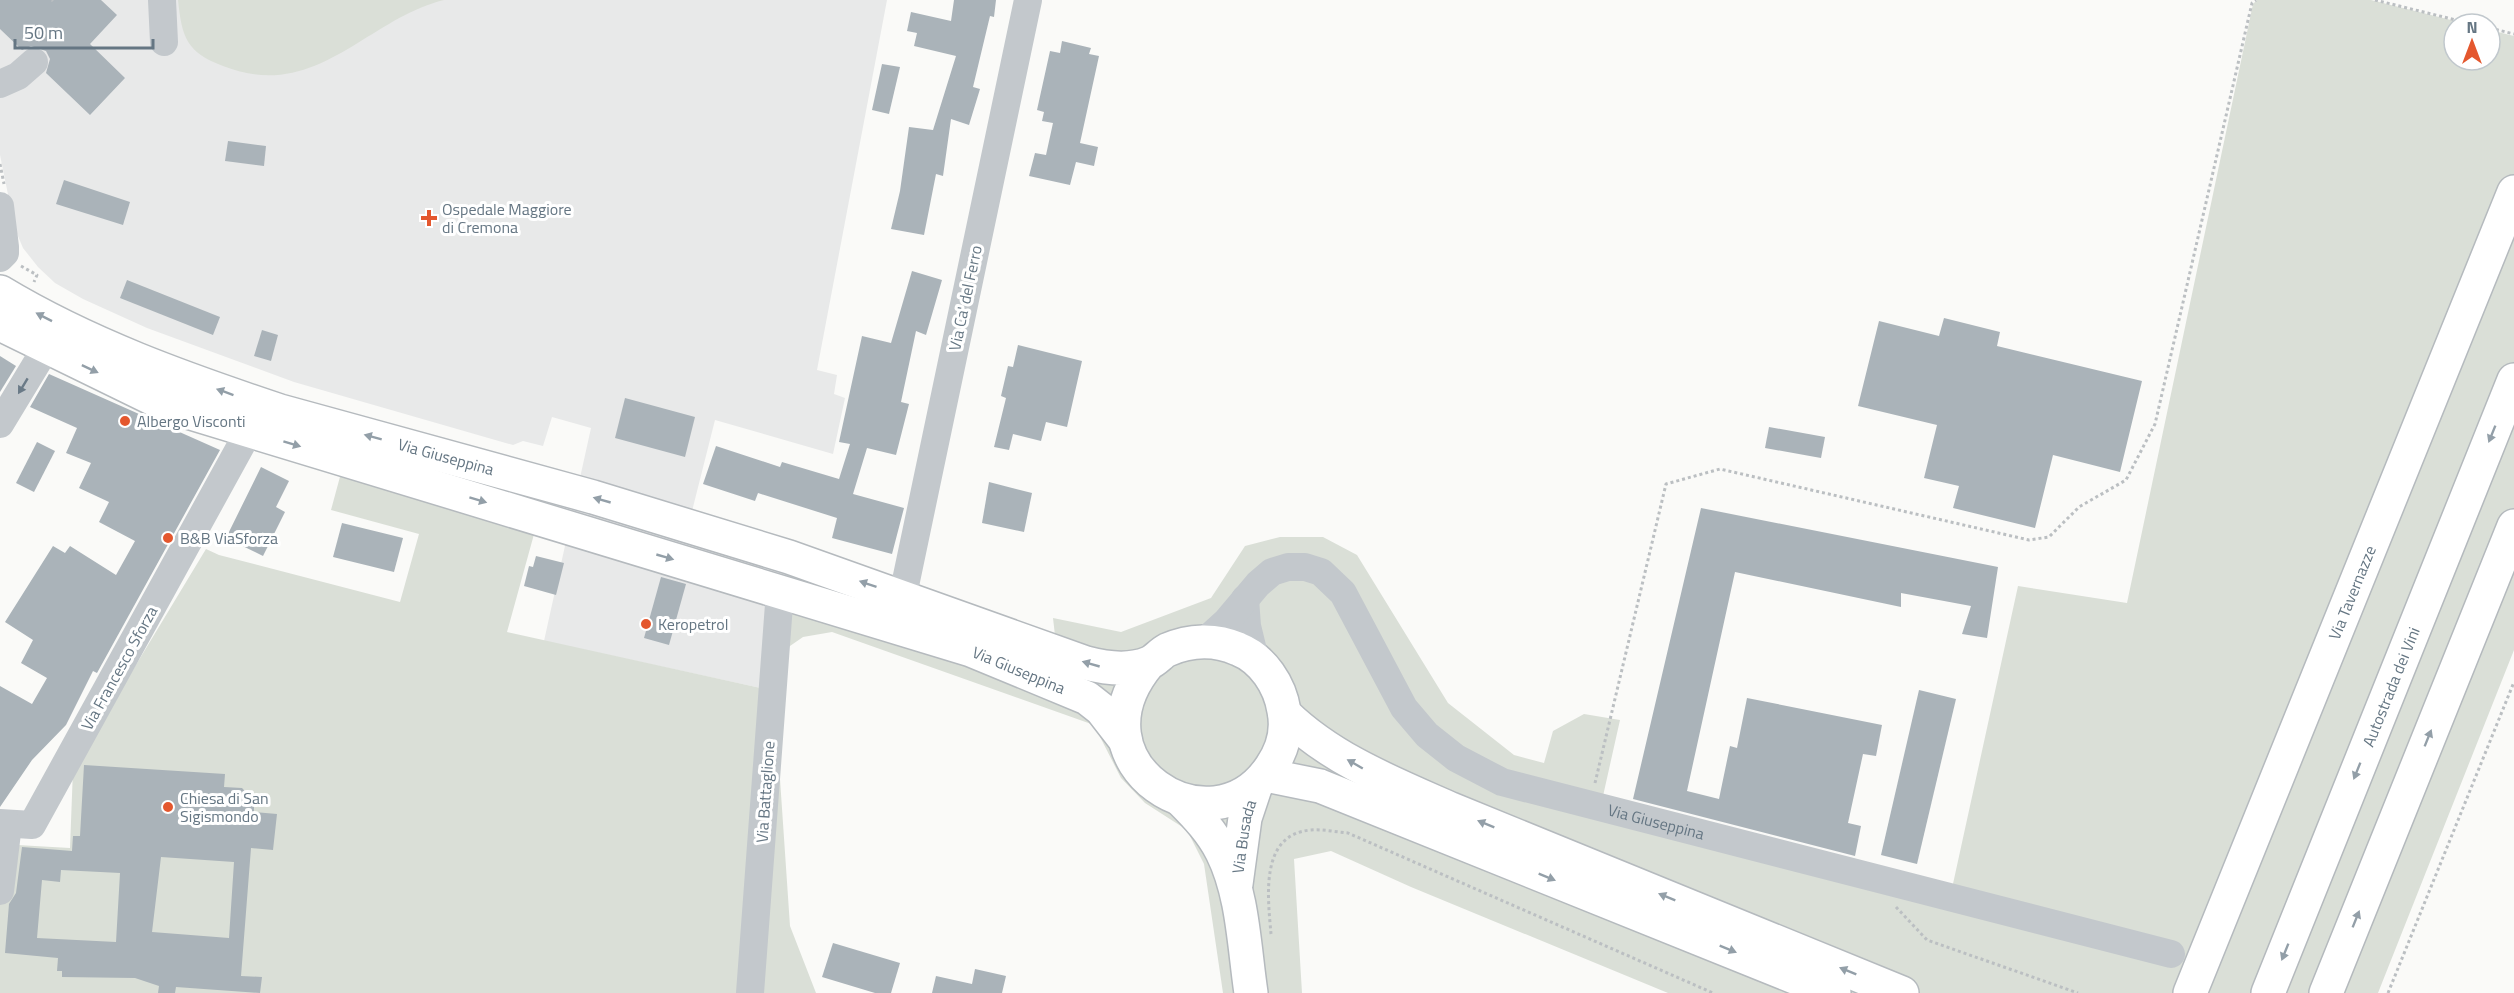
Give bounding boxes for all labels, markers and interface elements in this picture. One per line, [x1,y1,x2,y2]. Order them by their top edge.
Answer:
scale bar [15,12,153,50]
north arrow [2442,12,2502,72]
text: N [2466,15,2478,39]
text: 50 m [24,19,63,46]
place label: Ospedale Maggiore di Cremona [442,197,572,239]
marker: Ospedale Maggiore di Cremona [420,209,438,227]
street label: Via Ca' del Ferro [942,243,988,353]
one-way arrow [36,312,53,322]
one-way arrow [81,364,98,373]
one-way arrow [18,378,28,395]
one-way arrow [216,387,234,397]
place label: Albergo Visconti [137,409,246,433]
marker: Albergo Visconti [118,414,132,428]
one-way arrow [2487,425,2496,443]
one-way arrow [364,432,382,441]
street label: Via Giuseppina [395,432,497,481]
one-way arrow [283,440,301,449]
one-way arrow [593,495,611,504]
one-way arrow [469,496,487,505]
place label: B&B ViaSforza [180,526,278,550]
marker: B&B ViaSforza [161,531,175,545]
street label: Via Tavernazze [2322,542,2382,643]
one-way arrow [656,553,674,562]
one-way arrow [859,578,877,588]
street label: Via Francesco Sforza [75,601,163,735]
place label: Keropetrol [658,612,728,636]
marker: Keropetrol [639,617,653,631]
street label: Autostrada dei Vini [2356,623,2426,750]
street label: Via Giuseppina [969,640,1069,700]
one-way arrow [1082,659,1100,668]
one-way arrow [2423,729,2433,747]
street label: Via Battaglione [749,740,781,844]
one-way arrow [1346,759,1363,769]
one-way arrow [2352,762,2361,780]
place label: Chiesa di San Sigismondo [180,786,269,828]
street label: Via Busada [1226,796,1262,875]
street label: Via Giuseppina [1605,798,1707,846]
marker: Chiesa di San Sigismondo [161,800,175,814]
one-way arrow [1477,819,1495,829]
one-way arrow [1538,873,1556,882]
one-way arrow [1658,892,1676,901]
one-way arrow [2351,910,2361,928]
one-way arrow [2280,943,2289,961]
one-way arrow [1719,945,1737,954]
one-way arrow [1838,966,1856,976]

